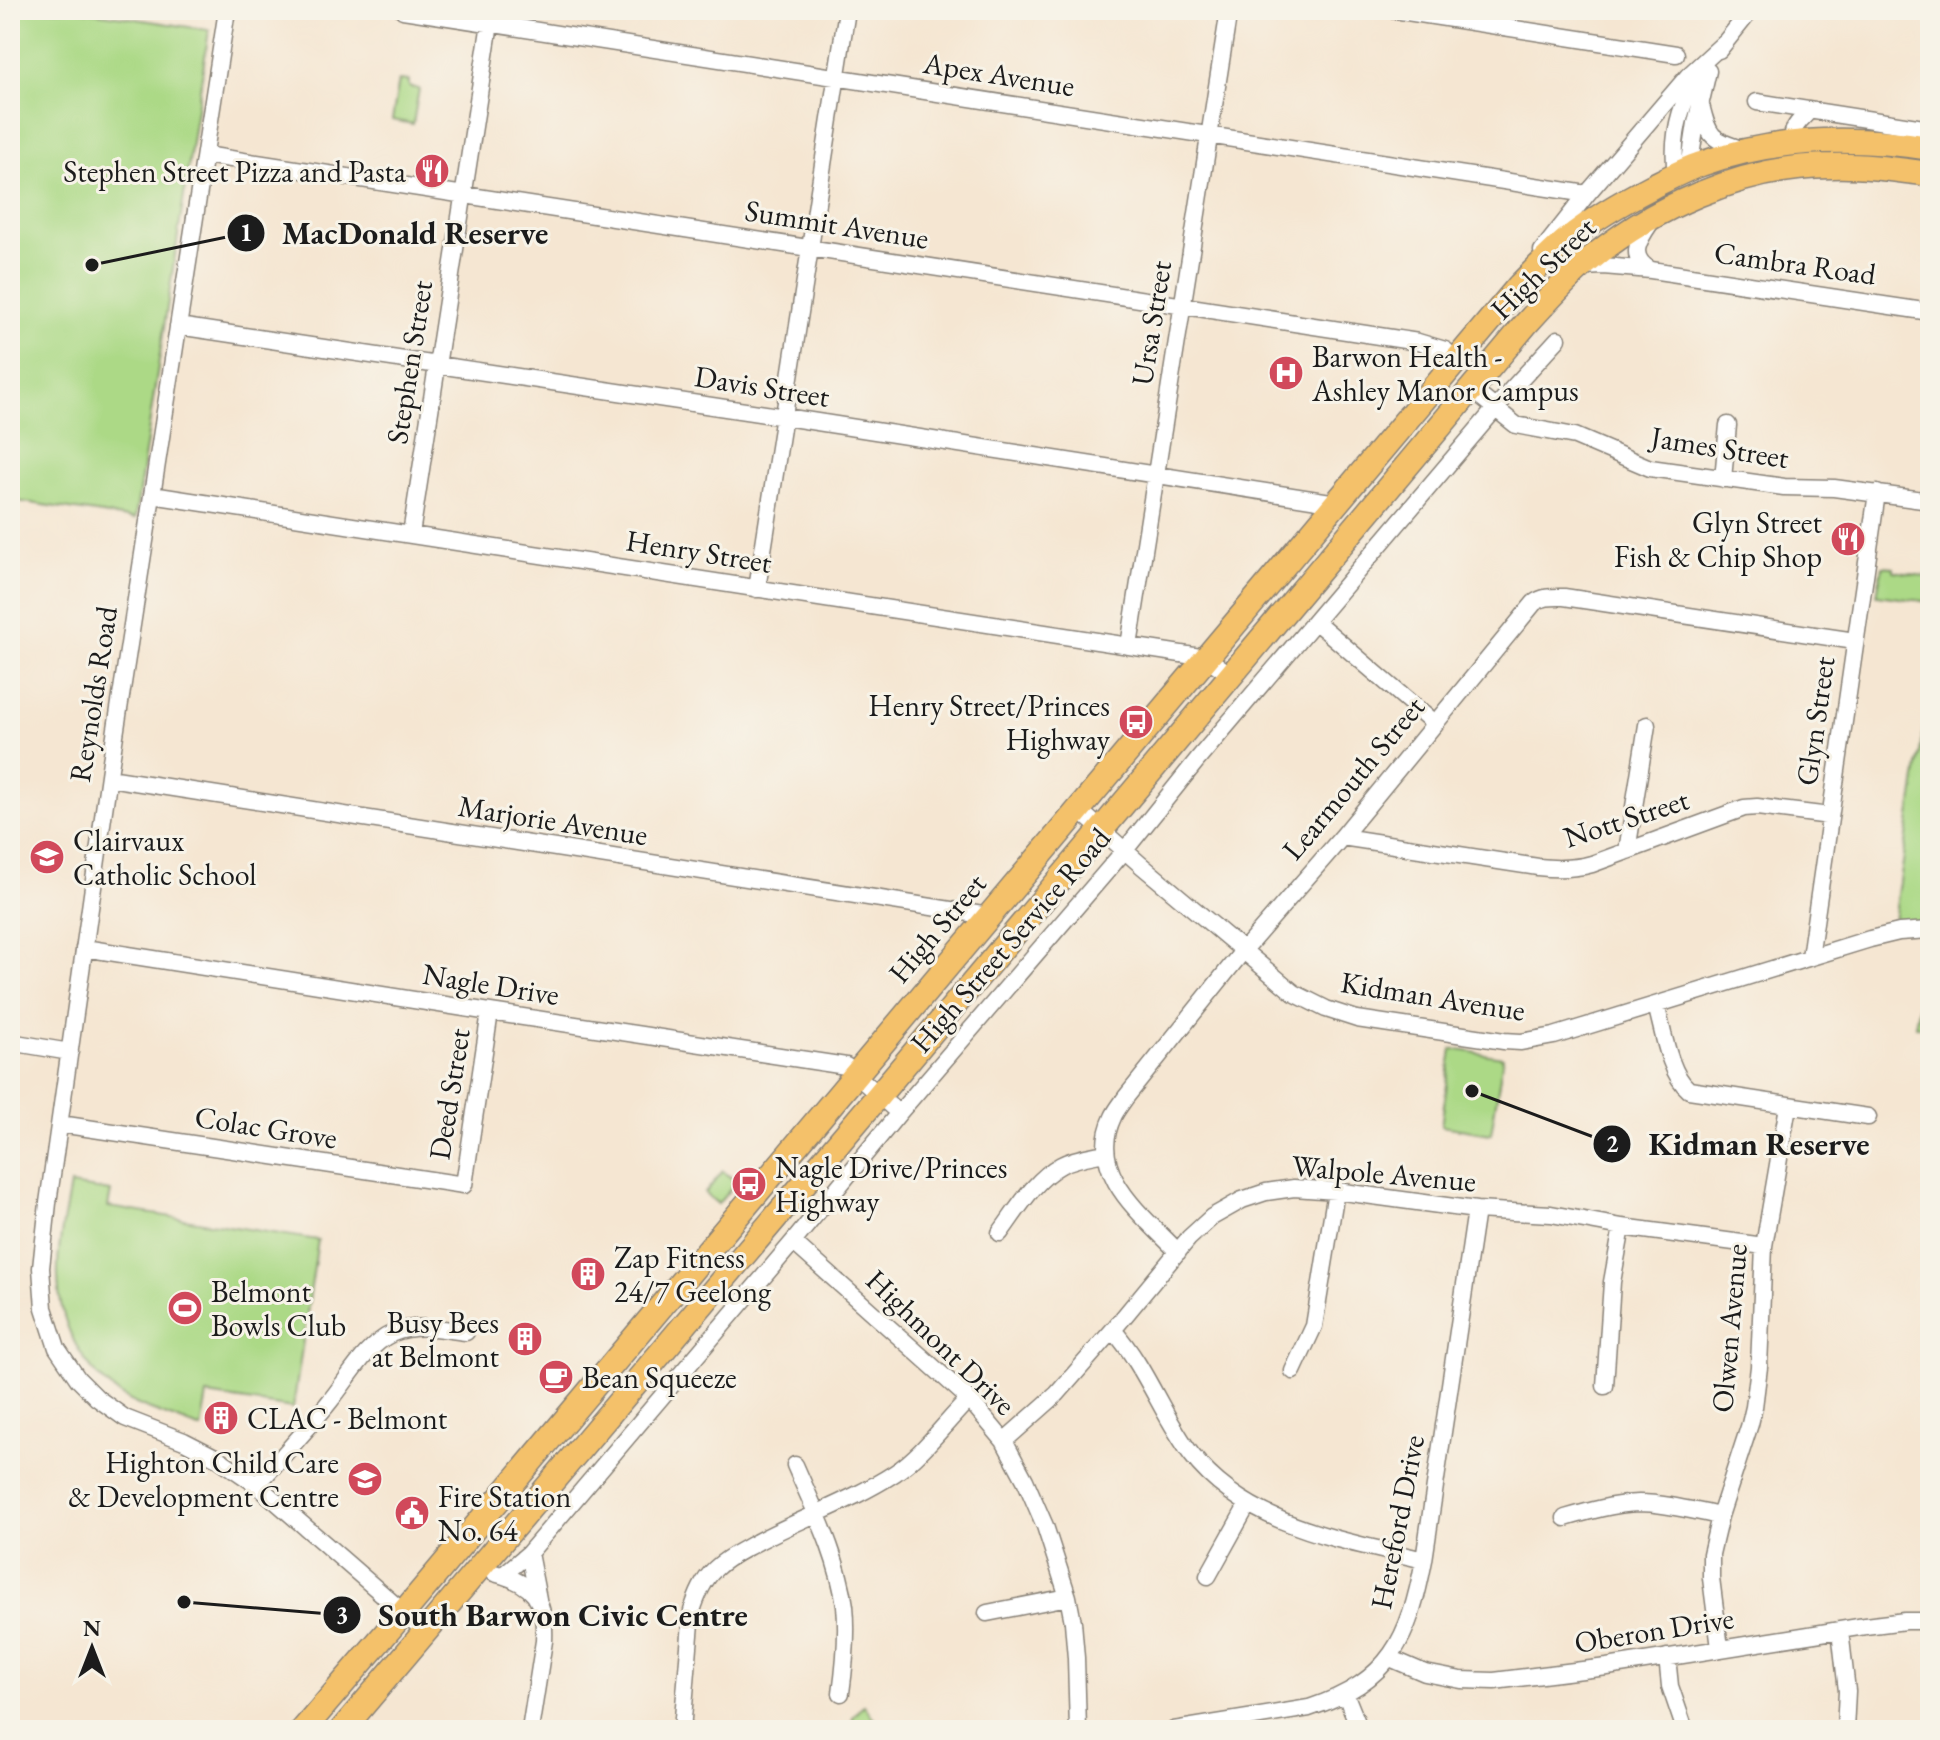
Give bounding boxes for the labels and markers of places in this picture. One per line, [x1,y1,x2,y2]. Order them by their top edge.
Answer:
place label: Stephen Street Pizza and Pasta [63,152,406,191]
restaurant icon: Stephen Street Pizza and Pasta [413,152,451,190]
callout: MacDonald Reserve [226,205,564,261]
place label: Barwon Health - Ashley Manor Campus [1311,337,1579,410]
hospital icon: Barwon Health - Ashley Manor Campus [1267,354,1305,392]
place label: Glyn Street Fish & Chip Shop [1614,503,1823,576]
restaurant icon: Glyn Street Fish & Chip Shop [1829,520,1867,558]
place label: Henry Street/Princes Highway [868,686,1111,759]
bus stop icon: Henry Street/Princes Highway [1117,703,1155,741]
place label: Clairvaux Catholic School [73,821,256,894]
school or university icon: Clairvaux Catholic School [28,838,66,876]
callout: Kidman Reserve [1592,1116,1885,1172]
place label: Nagle Drive/Princes Highway [775,1148,1008,1221]
bus stop icon: Nagle Drive/Princes Highway [730,1165,768,1203]
place label: Zap Fitness 24/7 Geelong [614,1238,772,1311]
building icon: Zap Fitness 24/7 Geelong [569,1255,607,1293]
place label: Belmont Bowls Club [211,1272,346,1345]
sports icon: Belmont Bowls Club [166,1289,204,1327]
place label: Busy Bees at Belmont [372,1303,500,1376]
building icon: Busy Bees at Belmont [506,1320,544,1358]
cafe icon: Bean Squeeze [537,1358,575,1396]
place label: Bean Squeeze [582,1358,737,1397]
building icon: CLAC - Belmont [202,1399,240,1437]
place label: CLAC - Belmont [247,1399,448,1438]
place label: Highton Child Care & Development Centre [68,1443,339,1516]
school or university icon: Highton Child Care & Development Centre [346,1460,384,1498]
place label: Fire Station No. 64 [438,1477,571,1550]
public building icon: Fire Station No. 64 [393,1494,431,1532]
callout: South Barwon Civic Centre [322,1587,764,1643]

